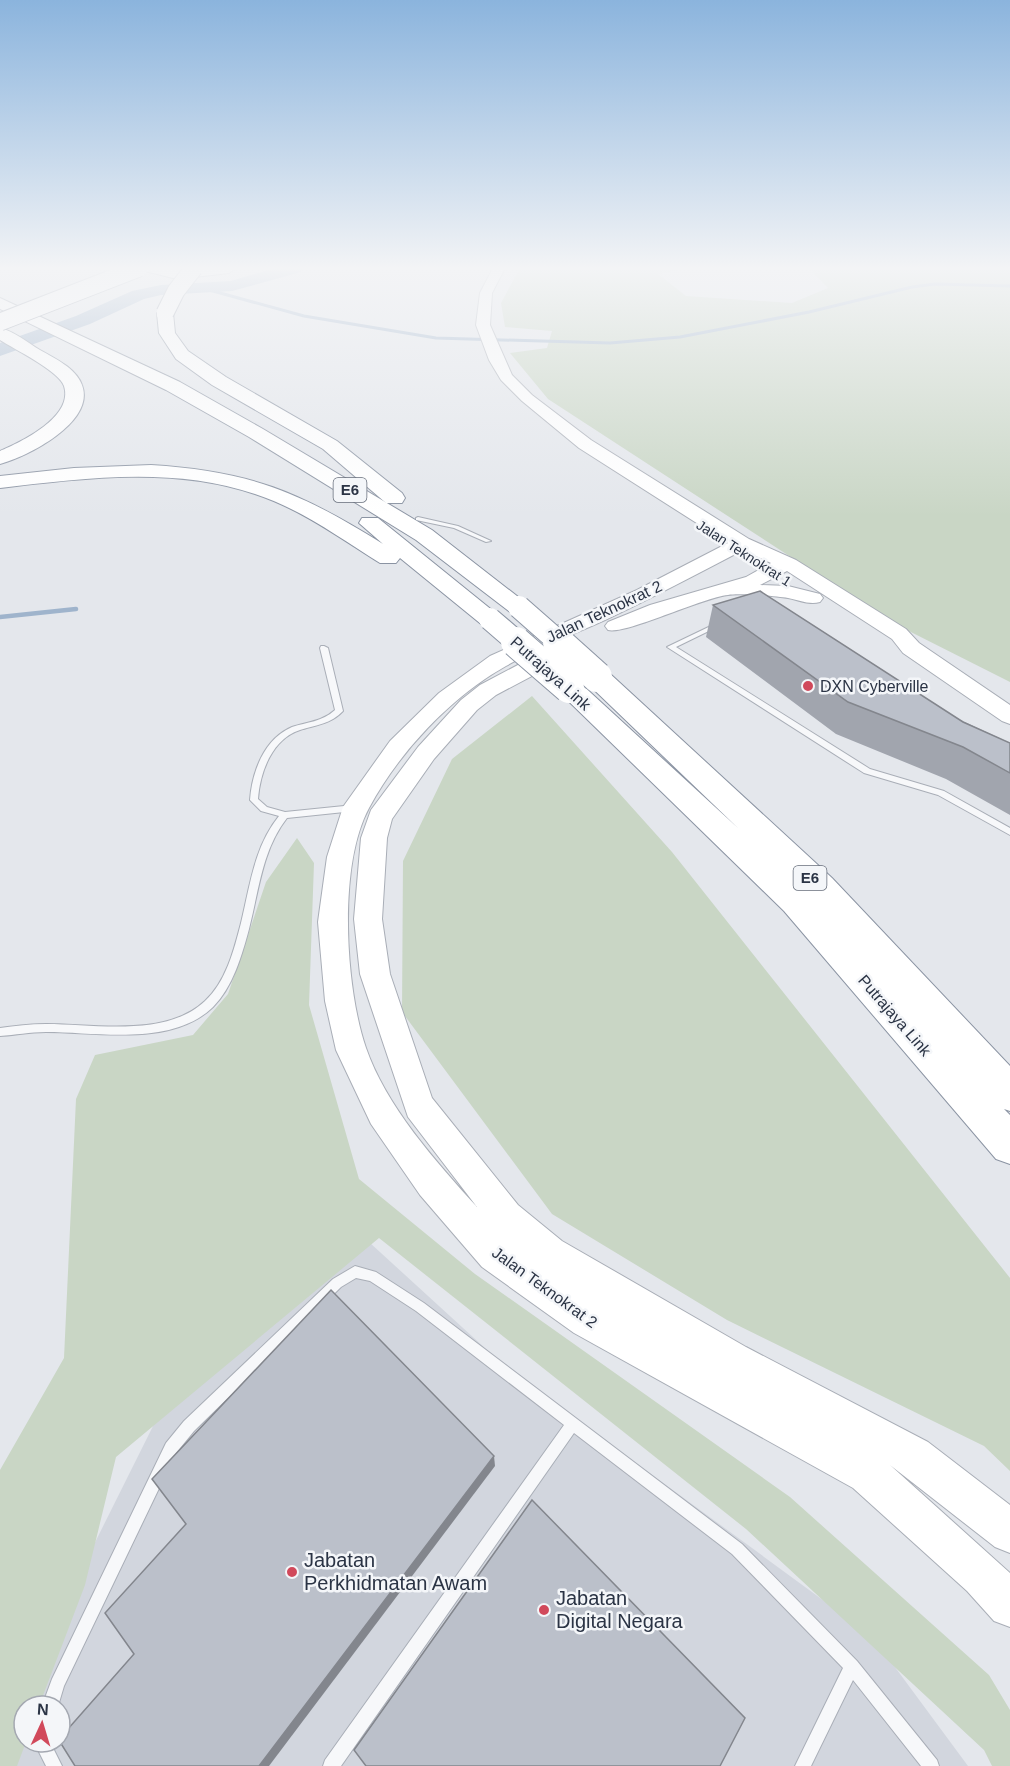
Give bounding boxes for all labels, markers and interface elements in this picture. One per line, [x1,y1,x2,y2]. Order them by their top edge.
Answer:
road number: E6 [334,478,366,502]
street label: Jalan Teknokrat 1 [694,516,794,590]
street label: Jalan Teknokrat 2 [544,577,665,646]
street label: Putrajaya Link [507,633,595,714]
place label: DXN Cyberville [820,678,929,695]
marker: DXN Cyberville [801,679,815,693]
road number: E6 [794,866,826,890]
street label: Putrajaya Link [855,971,935,1060]
street label: Jalan Teknokrat 2 [489,1244,600,1331]
place label: Jabatan Perkhidmatan Awam [304,1549,487,1594]
marker: Jabatan Perkhidmatan Awam [285,1565,299,1579]
place label: Jabatan Digital Negara [556,1587,684,1632]
marker: Jabatan Digital Negara [537,1603,551,1617]
north arrow [12,1694,72,1754]
text: N [37,1701,49,1718]

